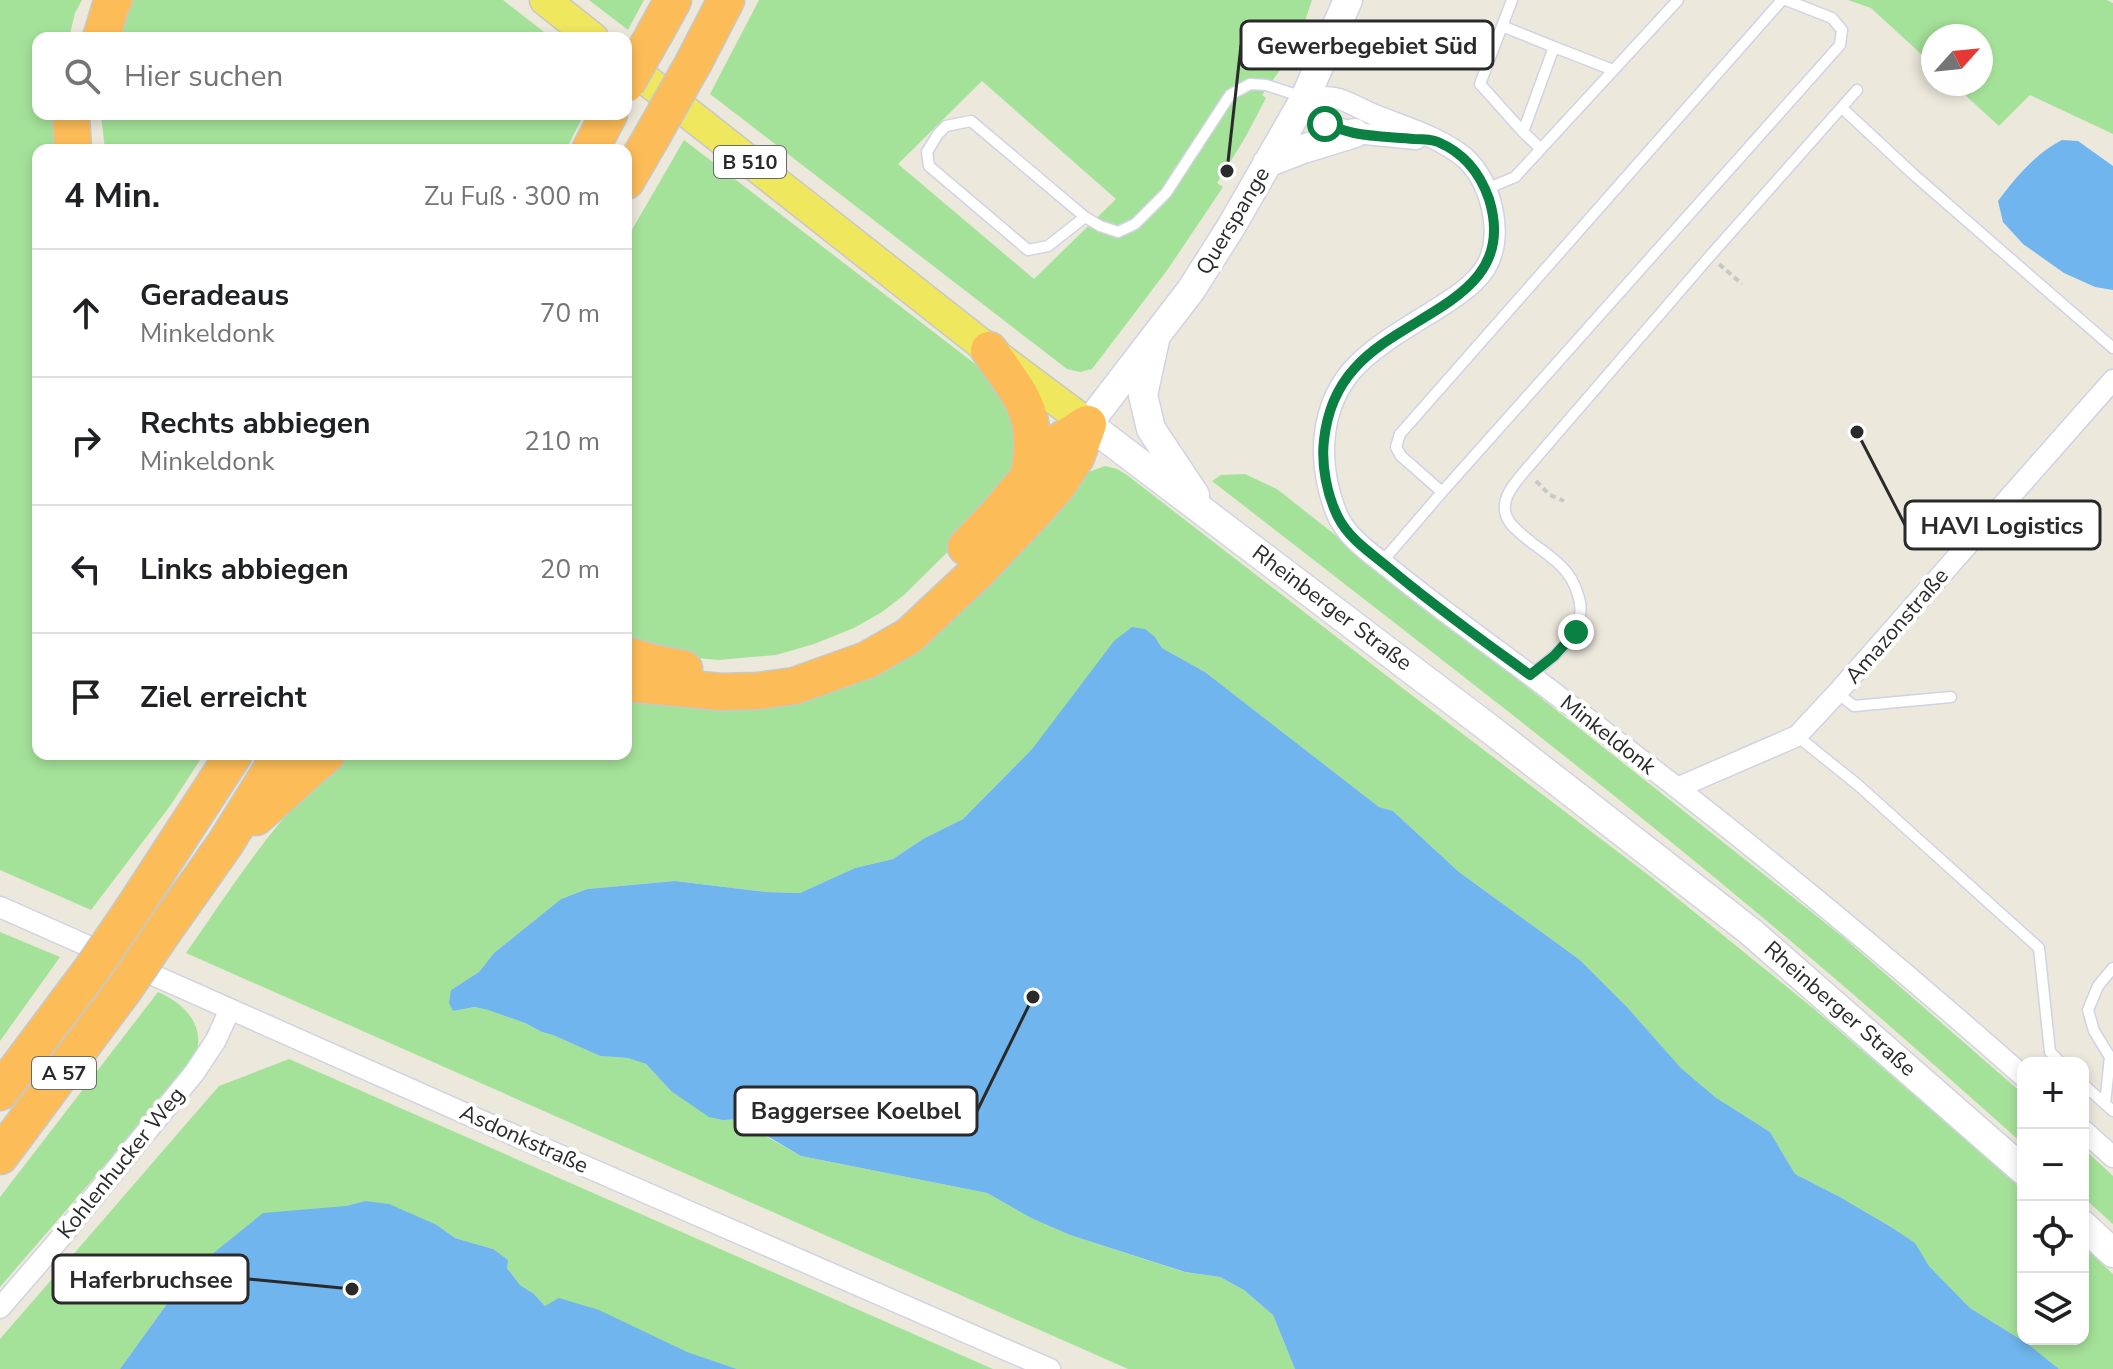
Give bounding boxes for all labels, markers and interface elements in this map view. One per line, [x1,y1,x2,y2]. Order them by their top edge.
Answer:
callout: Gewerbegebiet Süd [1241,21,1493,69]
north arrow [1921,24,1993,96]
text: Gewerbegebiet Süd [1257,30,1477,62]
search box [32,32,632,120]
icon: search [60,54,104,98]
text: Hier suchen [124,56,283,97]
route start [1307,106,1343,142]
road number: B 510 [714,146,786,178]
street label: Querspange [1189,161,1277,281]
text: 4 Min. [64,173,160,219]
text: Zu Fuß · 300 m [424,179,600,214]
text: Geradeaus [140,275,289,316]
icon: ahead [64,291,108,335]
text: 70 m [540,296,600,331]
text: Minkeldonk [140,316,274,351]
text: Rechts abbiegen [140,403,371,444]
icon: right [64,419,108,463]
text: 210 m [524,424,600,459]
text: Minkeldonk [140,444,274,479]
callout: HAVI Logistics [1905,501,2100,549]
text: HAVI Logistics [1920,510,2084,542]
street label: Rheinberger Straße [1246,538,1418,678]
icon: left [64,547,108,591]
text: Links abbiegen [140,549,349,590]
text: 20 m [540,552,600,587]
street label: Amazonstraße [1838,562,1956,690]
route end [1558,614,1594,650]
icon: arrive [64,675,108,719]
text: Ziel erreicht [140,677,306,718]
street label: Minkeldonk [1554,688,1663,782]
street label: Rheinberger Straße [1757,934,1923,1084]
road number: A 57 [32,1057,96,1089]
map controls [2017,1057,2089,1345]
button: + [2017,1057,2089,1129]
street label: Kohlenhucker Weg [50,1081,192,1245]
callout: Baggersee Koelbel [735,1087,977,1135]
text: Baggersee Koelbel [751,1095,961,1127]
street label: Asdonkstraße [455,1097,593,1181]
button: − [2017,1129,2089,1201]
button: locate [2017,1201,2089,1273]
callout: Haferbruchsee [53,1255,248,1303]
text: Haferbruchsee [69,1264,233,1296]
button: layers [2017,1273,2089,1345]

